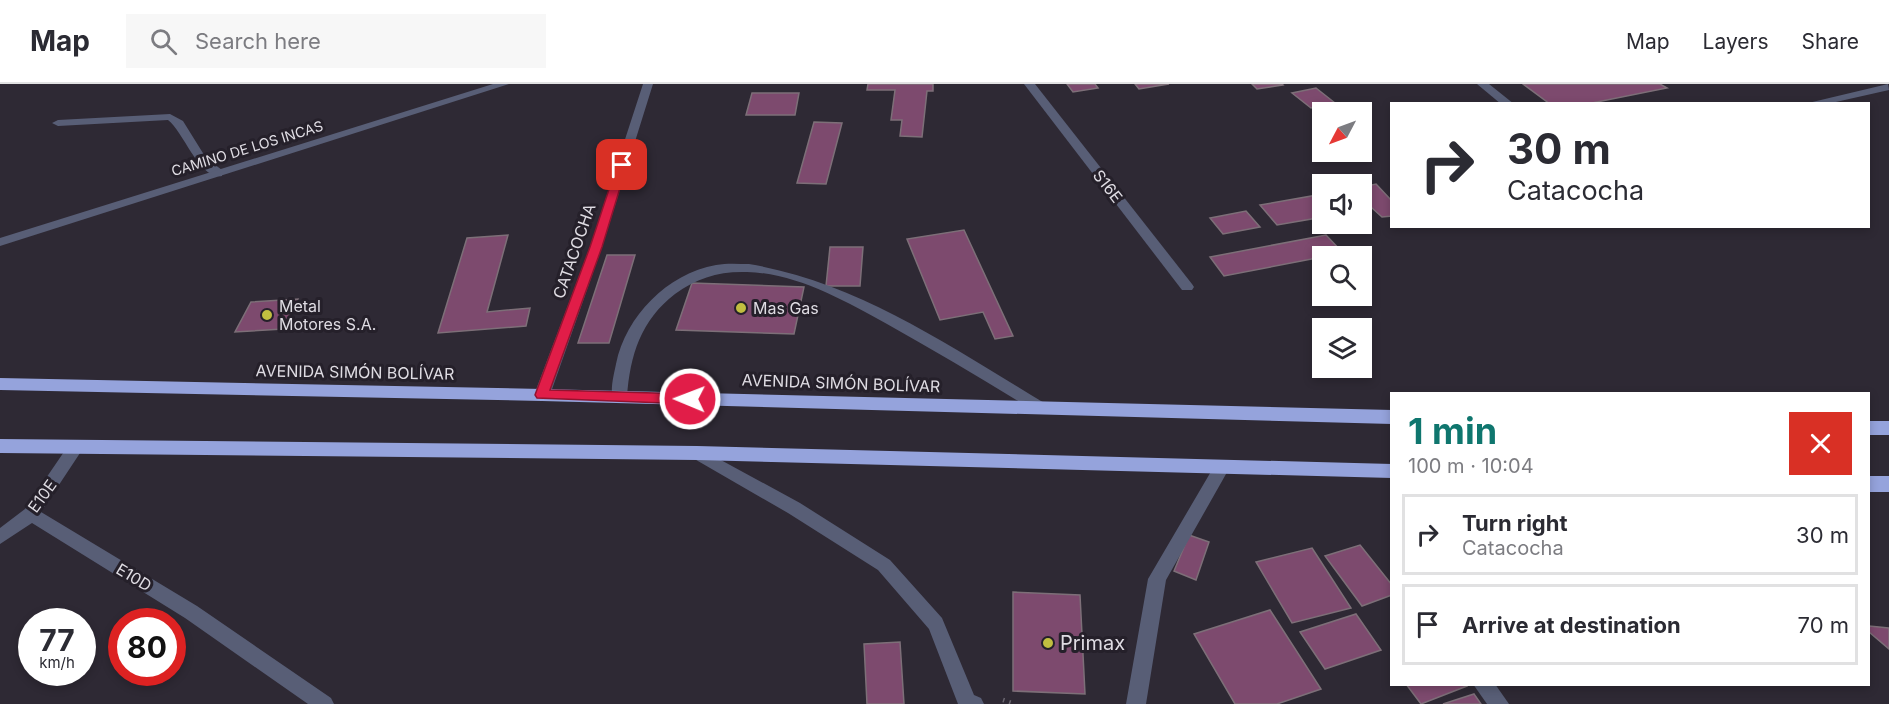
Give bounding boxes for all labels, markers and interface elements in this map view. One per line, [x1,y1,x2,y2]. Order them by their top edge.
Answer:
search box [126,14,546,68]
text: Map [30,24,90,58]
icon: search [147,25,180,58]
text: Search here [195,28,321,54]
text: Map [1626,29,1670,54]
text: Layers [1703,29,1769,54]
text: Share [1802,29,1859,54]
north arrow [1312,102,1372,162]
map controls [1312,102,1372,378]
street label: CAMINO DE LOS INCAS [169,117,325,179]
text: 30 m [1507,123,1611,174]
icon: right [1408,126,1486,204]
pin [596,139,647,190]
icon: arrive [605,148,638,181]
street label: S16E [1089,166,1127,206]
button: sound [1312,174,1372,234]
text: Catacocha [1507,174,1644,207]
street label: CATACOCHA [548,201,600,301]
button: search [1312,246,1372,306]
place label: Metal Motores S.A. [279,296,376,334]
place label: Mas Gas [753,298,819,318]
marker: Mas Gas [734,301,748,315]
marker: Metal Motores S.A. [260,308,274,322]
button: layers [1312,318,1372,378]
street label: AVENIDA SIMÓN BOLÍVAR [256,360,454,384]
position arrow [658,367,722,431]
street label: AVENIDA SIMÓN BOLÍVAR [741,370,941,396]
text: 1 min [1408,409,1497,453]
button: close [1789,412,1852,475]
text: 100 m · 10:04 [1408,454,1534,478]
street label: E10E [23,476,61,516]
text: Turn right [1462,510,1568,536]
icon: right [1411,518,1444,551]
text: 30 m [1796,522,1849,548]
text: Catacocha [1462,536,1564,560]
street label: E10D [113,559,155,595]
speed limit sign: 80 [108,608,186,686]
icon: arrive [1411,608,1444,641]
text: Arrive at destination [1462,612,1681,638]
text: 70 m [1798,612,1849,638]
text: 77 [39,622,75,658]
place label: Primax [1060,631,1125,655]
marker: Primax [1041,636,1055,650]
text: km/h [39,653,75,672]

